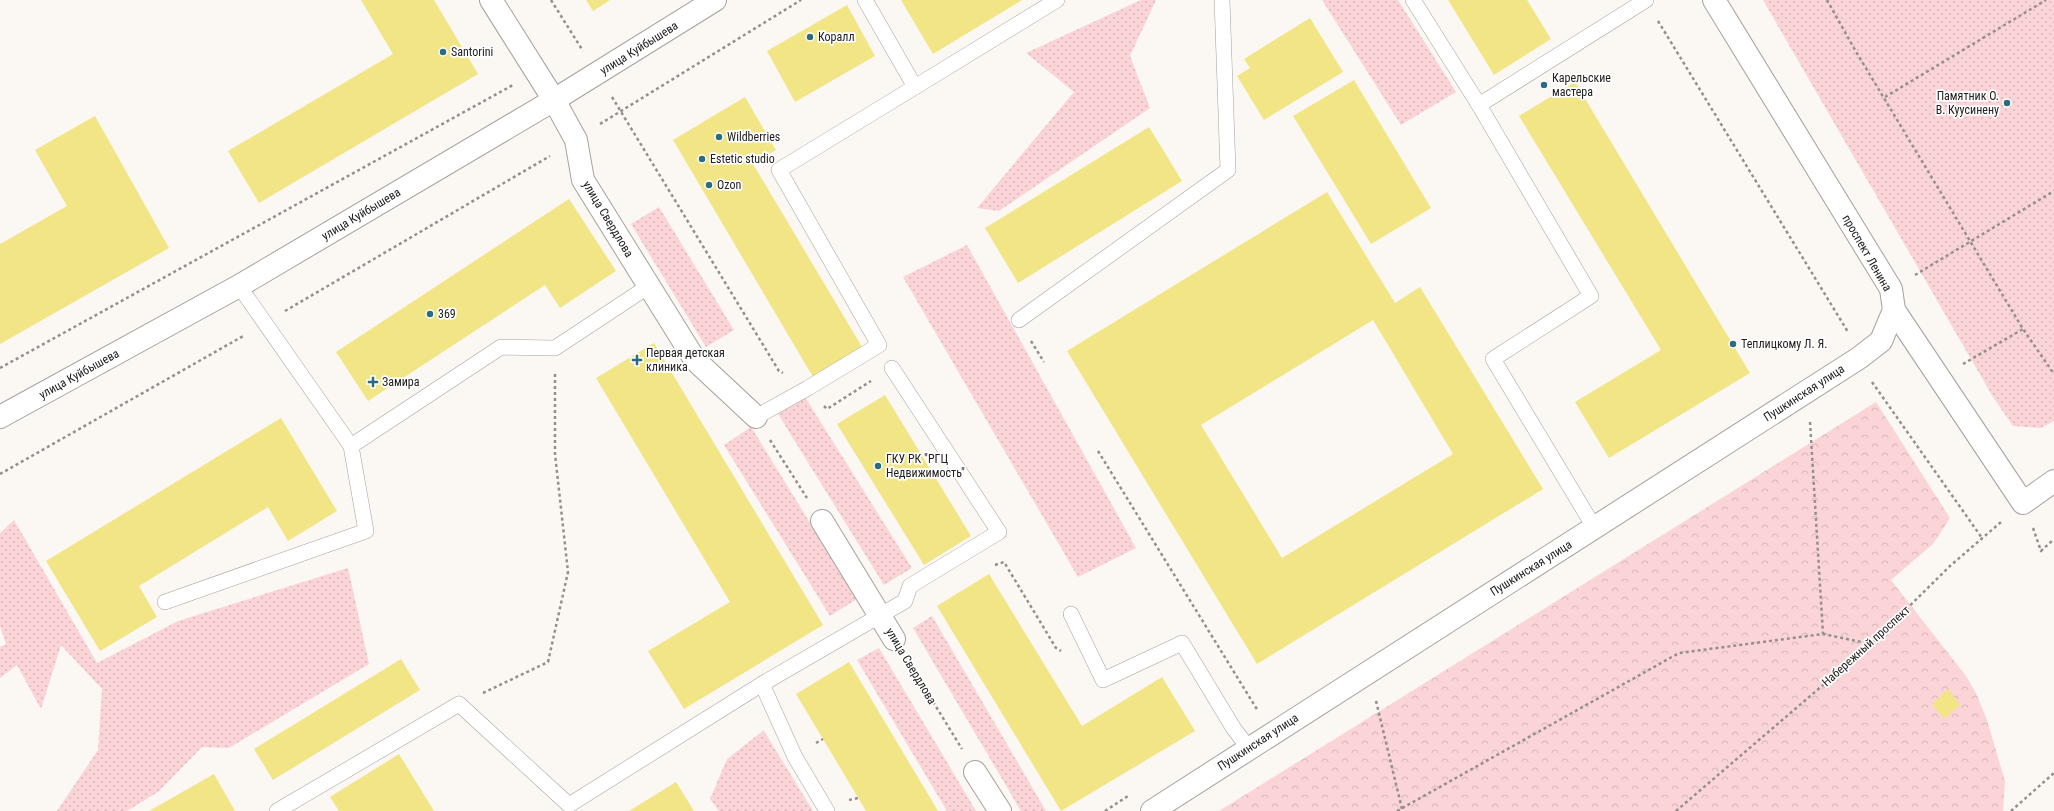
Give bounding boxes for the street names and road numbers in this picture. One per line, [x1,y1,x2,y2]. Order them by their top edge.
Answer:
street label: улица Куйбышева [597,18,681,78]
street label: улица Свердлова [580,178,636,260]
street label: улица Куйбышева [319,185,403,243]
street label: проспект Ленина [1839,212,1895,294]
street label: улица Куйбышева [37,346,122,402]
street label: Пушкинская улица [1761,362,1847,424]
street label: Пушкинская улица [1488,537,1575,599]
street label: Набережный проспект [1819,603,1913,689]
street label: улица Свердлова [883,625,939,707]
street label: Пушкинская улица [1215,711,1301,773]

